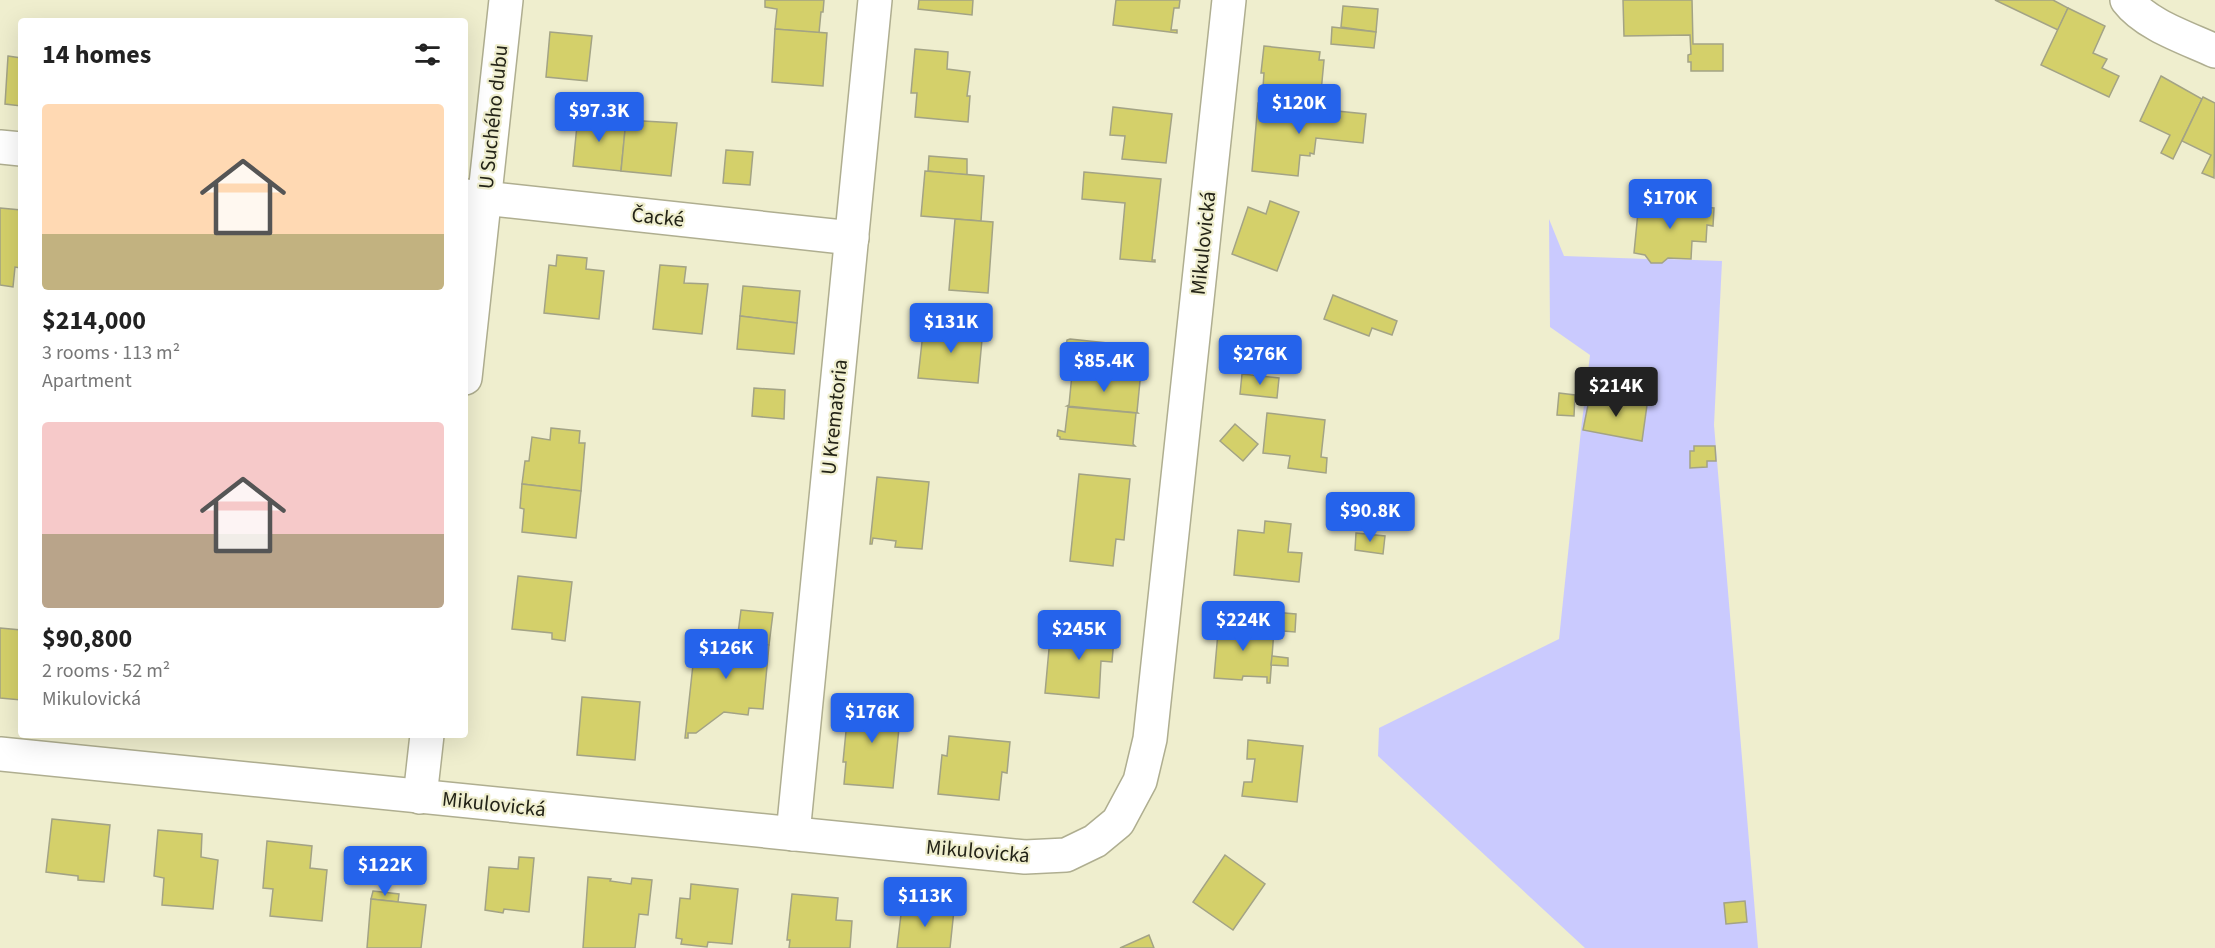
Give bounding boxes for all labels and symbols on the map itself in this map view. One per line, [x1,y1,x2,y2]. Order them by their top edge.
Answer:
street label: U Suchého dubu [471,43,515,191]
pin: $120K [1257,84,1341,135]
pin: $97.3K [550,92,648,143]
pin: $170K [1628,179,1712,230]
street label: Mikulovická [1183,190,1223,296]
street label: Čacké [630,199,686,235]
pin: $131K [909,303,993,354]
pin: $276K [1218,335,1302,386]
pin: $85.4K [1055,342,1153,393]
street label: U Krematoria [813,358,855,476]
pin: $214K [1574,367,1658,418]
pin: $90.8K [1321,492,1419,543]
pin: $224K [1201,601,1285,652]
pin: $245K [1037,610,1121,661]
pin: $126K [684,629,768,680]
pin: $176K [830,693,914,744]
street label: Mikulovická [441,784,547,824]
street label: Mikulovická [925,832,1031,870]
pin: $122K [343,846,427,897]
pin: $113K [883,877,967,928]

